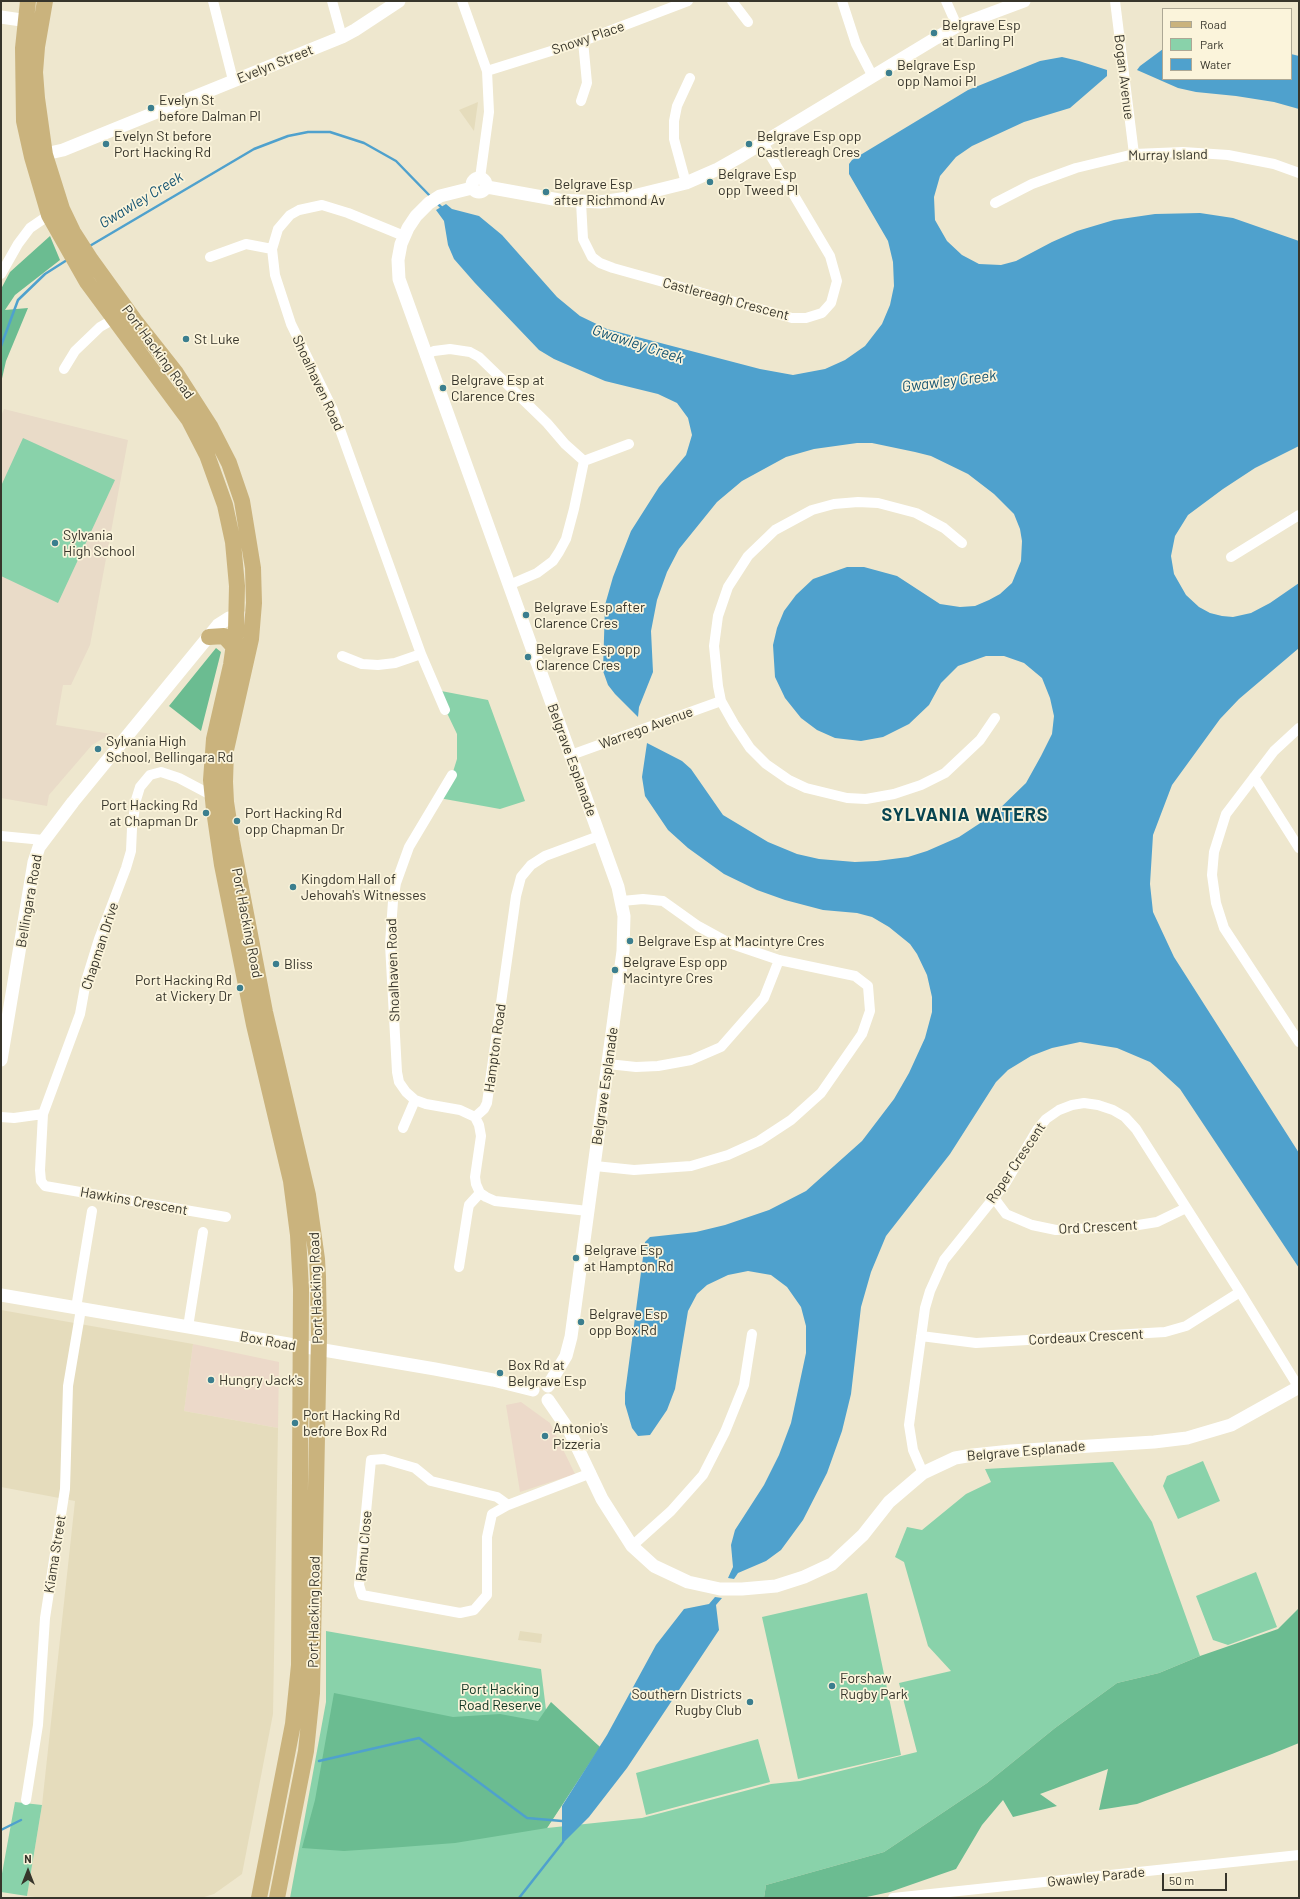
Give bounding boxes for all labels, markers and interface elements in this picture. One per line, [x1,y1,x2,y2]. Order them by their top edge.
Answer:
legend [1162,8,1292,80]
place label: Belgrave Esp at Darling Pl [942,17,1021,50]
text: Road [1200,17,1227,31]
street label: Snowy Place [549,18,627,58]
marker: Belgrave Esp at Darling Pl [929,28,939,38]
street label: Bogan Avenue [1110,33,1138,121]
text: Park [1200,37,1224,51]
street label: Evelyn Street [234,41,316,87]
place label: Belgrave Esp opp Namoi Pl [897,57,976,90]
text: Water [1200,57,1231,71]
marker: Belgrave Esp opp Namoi Pl [884,68,894,78]
place label: Evelyn St before Dalman Pl [159,92,261,124]
marker: Evelyn St before Dalman Pl [146,103,156,113]
place label: Evelyn St before Port Hacking Rd [114,128,212,160]
place label: Belgrave Esp opp Castlereagh Cres [757,128,862,160]
marker: Evelyn St before Port Hacking Rd [101,139,111,149]
marker: Belgrave Esp opp Castlereagh Cres [744,139,754,149]
street label: Murray Island [1128,146,1208,164]
place label: Belgrave Esp opp Tweed Pl [718,166,798,198]
water label: Gwawley Creek [96,168,186,232]
place label: Belgrave Esp after Richmond Av [554,176,665,208]
marker: Belgrave Esp opp Tweed Pl [705,177,715,187]
marker: Belgrave Esp after Richmond Av [541,187,551,197]
street label: Castlereagh Crescent [661,274,791,324]
street label: Port Hacking Road [118,302,198,402]
water label: Gwawley Creek [590,321,686,367]
place label: St Luke [194,331,240,347]
street label: Shoalhaven Road [289,333,347,433]
marker: St Luke [181,334,191,344]
water label: Gwawley Creek [901,366,997,396]
place label: Belgrave Esp at Clarence Cres [451,372,545,404]
marker: Belgrave Esp at Clarence Cres [438,383,448,393]
place label: Sylvania High School [63,527,135,560]
marker: Sylvania High School [50,538,60,548]
place label: Belgrave Esp after Clarence Cres [534,599,645,632]
marker: Belgrave Esp after Clarence Cres [521,610,531,620]
place label: Belgrave Esp opp Clarence Cres [536,641,641,674]
marker: Belgrave Esp opp Clarence Cres [523,652,533,662]
street label: Belgrave Esplanade [544,701,600,819]
street label: Warrego Avenue [597,703,695,753]
place label: Sylvania High School, Bellingara Rd [106,733,234,766]
marker: Sylvania High School, Bellingara Rd [93,744,103,754]
place label: Port Hacking Rd at Chapman Dr [101,797,198,830]
district label: SYLVANIA WATERS [882,804,1048,826]
place label: Port Hacking Rd opp Chapman Dr [245,805,345,838]
marker: Port Hacking Rd at Chapman Dr [201,808,211,818]
marker: Port Hacking Rd opp Chapman Dr [232,816,242,826]
street label: Bellingara Road [13,853,45,949]
street label: Port Hacking Road [228,867,266,979]
place label: Kingdom Hall of Jehovah's Witnesses [301,871,426,904]
marker: Kingdom Hall of Jehovah's Witnesses [288,882,298,892]
street label: Chapman Drive [78,900,122,992]
street label: Shoalhaven Road [383,918,403,1022]
place label: Belgrave Esp at Macintyre Cres [638,933,824,949]
marker: Belgrave Esp at Macintyre Cres [625,936,635,946]
place label: Belgrave Esp opp Macintyre Cres [623,954,728,986]
place label: Bliss [284,956,313,972]
marker: Bliss [271,959,281,969]
marker: Belgrave Esp opp Macintyre Cres [610,965,620,975]
place label: Port Hacking Rd at Vickery Dr [135,972,232,1004]
marker: Port Hacking Rd at Vickery Dr [235,983,245,993]
street label: Hampton Road [480,1003,510,1093]
street label: Belgrave Esplanade [588,1026,622,1146]
street label: Roper Crescent [983,1119,1049,1207]
street label: Hawkins Crescent [79,1183,189,1219]
street label: Ord Crescent [1058,1217,1138,1237]
street label: Port Hacking Road [306,1232,326,1344]
place label: Belgrave Esp at Hampton Rd [584,1242,674,1274]
marker: Belgrave Esp at Hampton Rd [571,1253,581,1263]
place label: Belgrave Esp opp Box Rd [589,1306,668,1338]
marker: Belgrave Esp opp Box Rd [576,1317,586,1327]
street label: Cordeaux Crescent [1028,1326,1144,1348]
street label: Box Road [239,1328,297,1354]
place label: Box Rd at Belgrave Esp [508,1357,587,1390]
marker: Box Rd at Belgrave Esp [495,1368,505,1378]
place label: Hungry Jack's [219,1372,303,1388]
marker: Hungry Jack's [206,1375,216,1385]
place label: Port Hacking Rd before Box Rd [303,1407,400,1440]
marker: Port Hacking Rd before Box Rd [290,1418,300,1428]
place label: Antonio's Pizzeria [553,1420,608,1452]
marker: Antonio's Pizzeria [540,1431,550,1441]
street label: Belgrave Esplanade [966,1437,1086,1465]
street label: Ramu Close [353,1510,375,1582]
street label: Kiama Street [41,1514,69,1594]
street label: Port Hacking Road [305,1556,323,1668]
place label: Forshaw Rugby Park [840,1670,908,1702]
park label: Port Hacking Road Reserve [458,1681,542,1714]
marker: Forshaw Rugby Park [827,1681,837,1691]
place label: Southern Districts Rugby Club [631,1686,742,1718]
marker: Southern Districts Rugby Club [745,1697,755,1707]
north arrow [8,1851,48,1891]
text: N [24,1852,32,1865]
street label: Gwawley Parade [1046,1864,1146,1890]
scale bar [1164,1865,1229,1891]
text: 50 m [1169,1873,1194,1887]

